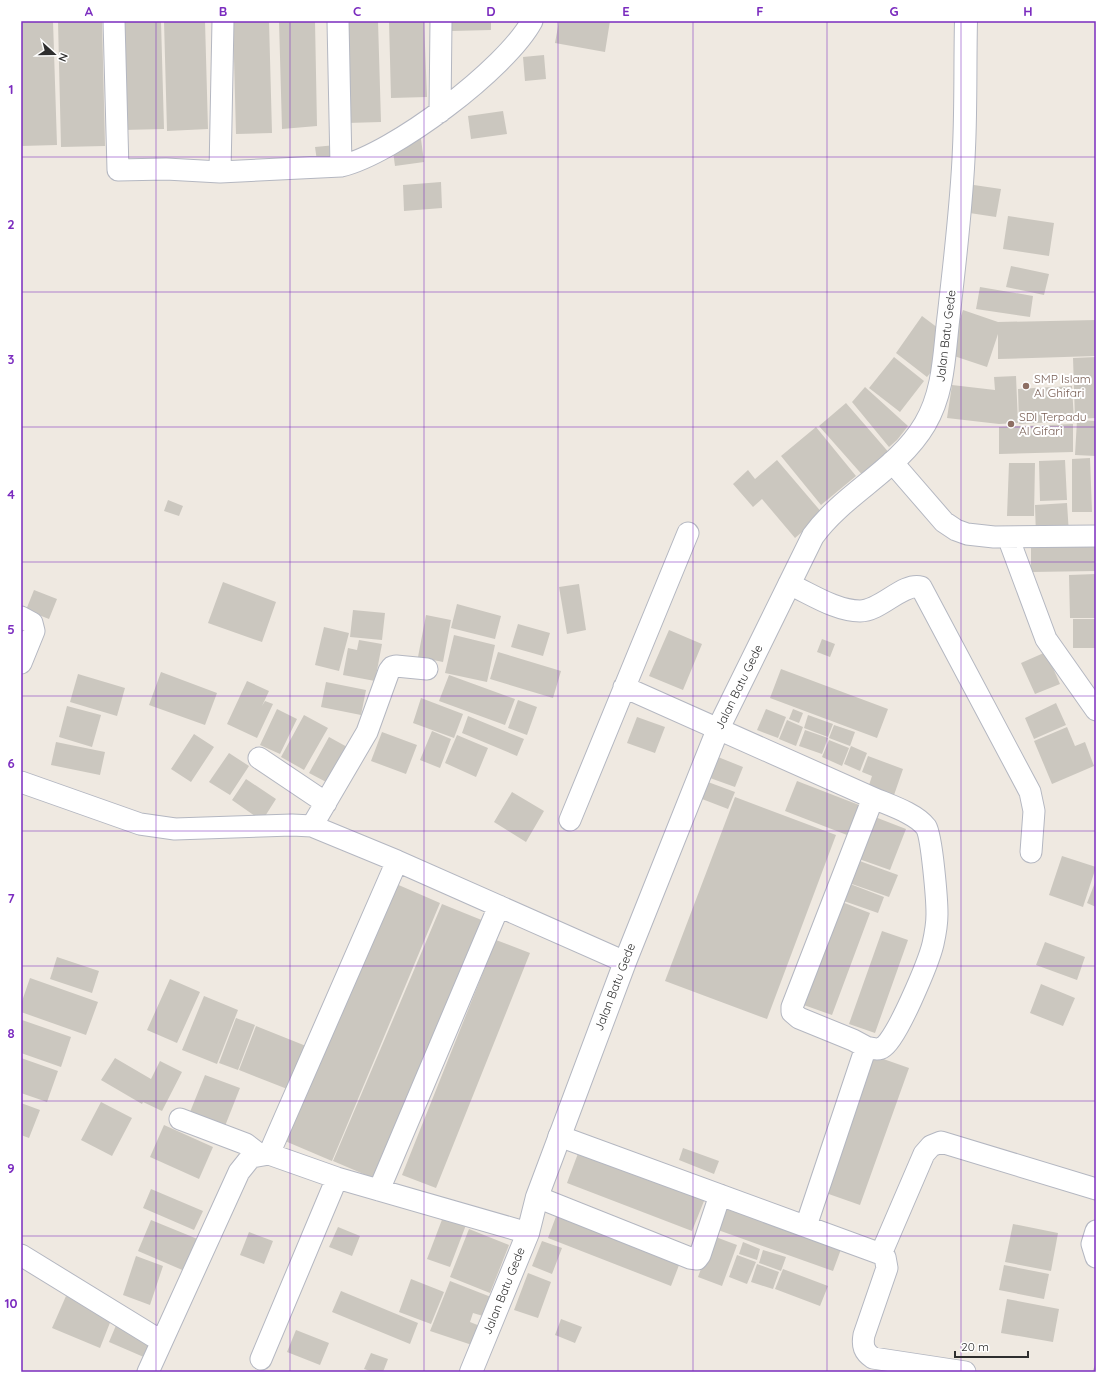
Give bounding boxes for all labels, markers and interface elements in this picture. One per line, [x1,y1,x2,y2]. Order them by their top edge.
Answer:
text: A [85,3,94,19]
text: B [219,3,227,19]
text: C [353,3,361,19]
text: D [486,3,496,19]
text: E [622,3,630,19]
text: F [756,3,764,19]
text: G [889,3,899,19]
text: H [1023,3,1033,19]
north arrow [34,34,74,74]
text: N [55,51,71,64]
text: 1 [8,81,14,97]
text: 2 [7,216,15,232]
street label: Jalan Batu Gede [932,289,959,383]
text: 3 [8,351,15,367]
place label: SMP Islam Al Ghifari [1034,371,1091,400]
marker: SMP Islam Al Ghifari [1021,381,1031,391]
place label: SDI Terpadu Al Gifari [1019,409,1087,438]
marker: SDI Terpadu Al Gifari [1006,419,1016,429]
text: 4 [7,486,15,502]
text: 5 [7,621,15,637]
street label: Jalan Batu Gede [711,642,766,732]
text: 6 [7,755,15,771]
text: 7 [7,890,15,906]
street label: Jalan Batu Gede [591,941,638,1033]
text: 8 [7,1025,15,1041]
text: 9 [7,1160,15,1176]
street label: Jalan Batu Gede [479,1245,528,1337]
text: 10 [4,1295,18,1311]
scale bar [955,1333,1028,1359]
text: 20 m [961,1339,989,1354]

